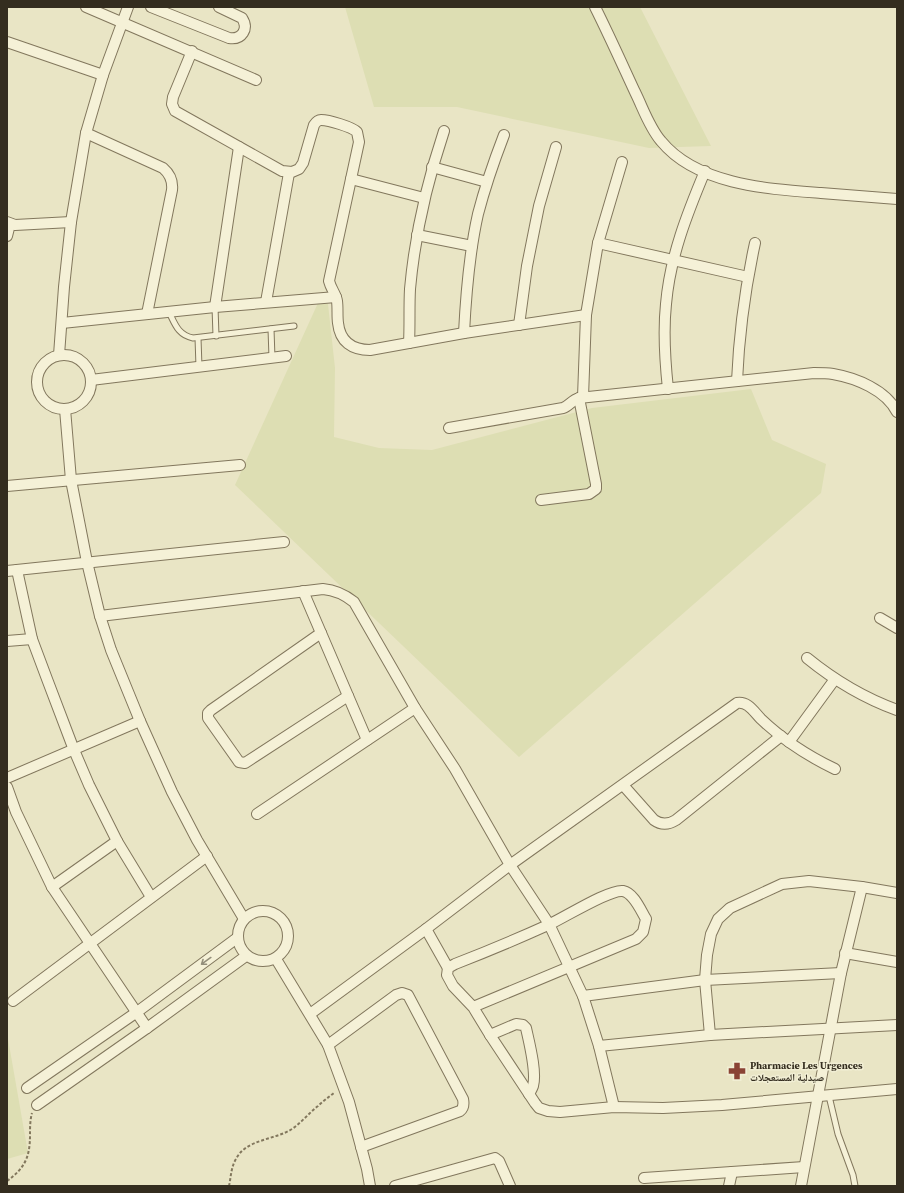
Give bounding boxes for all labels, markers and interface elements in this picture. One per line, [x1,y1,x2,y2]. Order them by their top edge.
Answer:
one-way arrow [201,957,212,965]
place label: Pharmacie Les Urgences صيدلية المستعجلات [750,1059,863,1084]
pharmacy icon: Pharmacie Les Urgences صيدلية المستعجلات [727,1061,747,1081]

